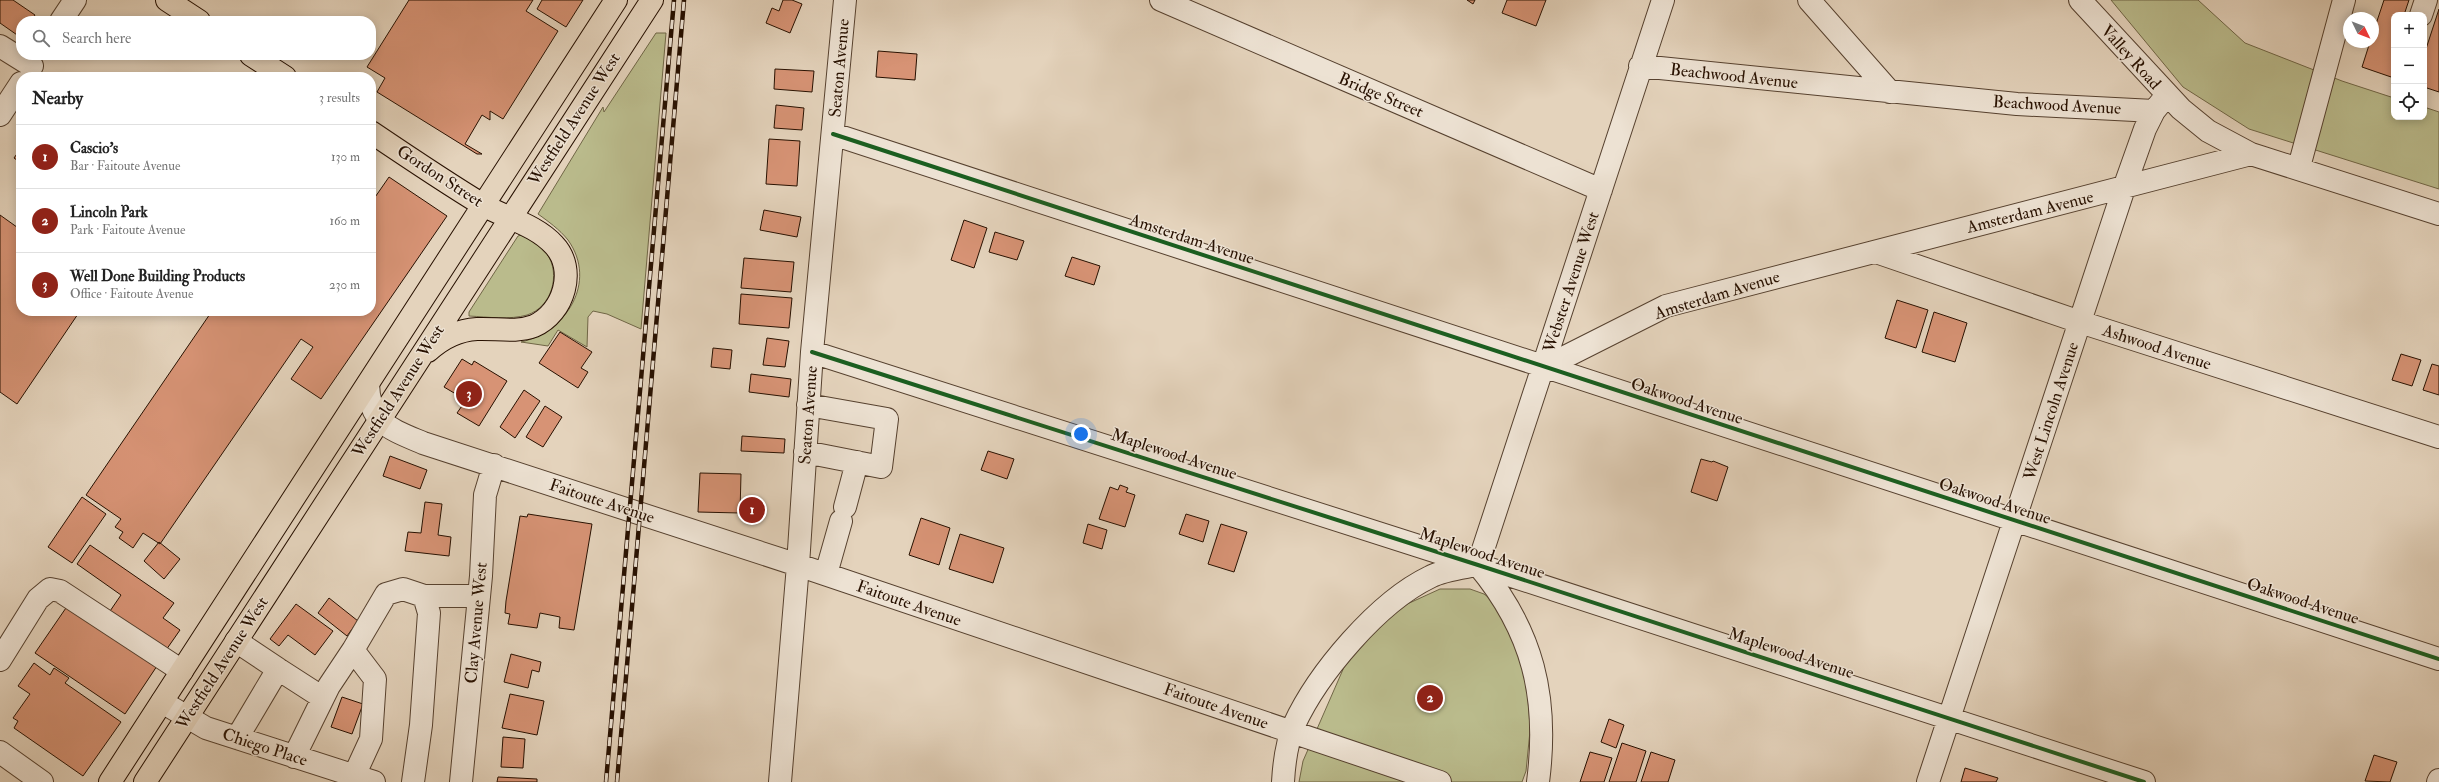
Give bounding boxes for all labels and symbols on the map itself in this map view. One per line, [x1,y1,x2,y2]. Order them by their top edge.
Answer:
north arrow [2343,12,2379,48]
street label: Seaton Avenue [824,18,854,118]
street label: Valley Road [2096,20,2166,95]
street label: Westfield Avenue West [523,48,625,190]
street label: Beachwood Avenue [1669,59,1799,93]
street label: Bridge Street [1335,68,1427,122]
street label: Beachwood Avenue [1992,91,2122,119]
street label: Gordon Street [393,140,487,212]
street label: Amsterdam Avenue [1963,186,2096,238]
street label: Amsterdam Avenue [1126,209,1257,269]
street label: Webster Avenue West [1538,209,1604,356]
street label: Amsterdam Avenue [1651,266,1782,324]
street label: Ashwood Avenue [2099,319,2214,374]
street label: Westfield Avenue West [347,320,449,462]
street label: West Lincoln Avenue [2018,339,2083,484]
street label: Seaton Avenue [794,365,822,465]
street label: Oakwood Avenue [1628,373,1746,429]
pin: 3 [456,379,482,409]
your location [1071,424,1091,444]
street label: Maplewood Avenue [1108,424,1240,485]
street label: Oakwood Avenue [1936,473,2054,529]
street label: Faitoute Avenue [547,474,657,528]
pin: 1 [739,495,765,525]
street label: Maplewood Avenue [1416,523,1548,584]
street label: Clay Avenue West [460,561,493,685]
street label: Oakwood Avenue [2244,573,2362,629]
street label: Faitoute Avenue [854,575,964,631]
street label: Westfield Avenue West [171,592,273,734]
street label: Maplewood Avenue [1725,623,1857,684]
street label: Faitoute Avenue [1161,678,1271,734]
pin: 2 [1417,683,1443,713]
street label: Chiego Place [220,723,310,771]

